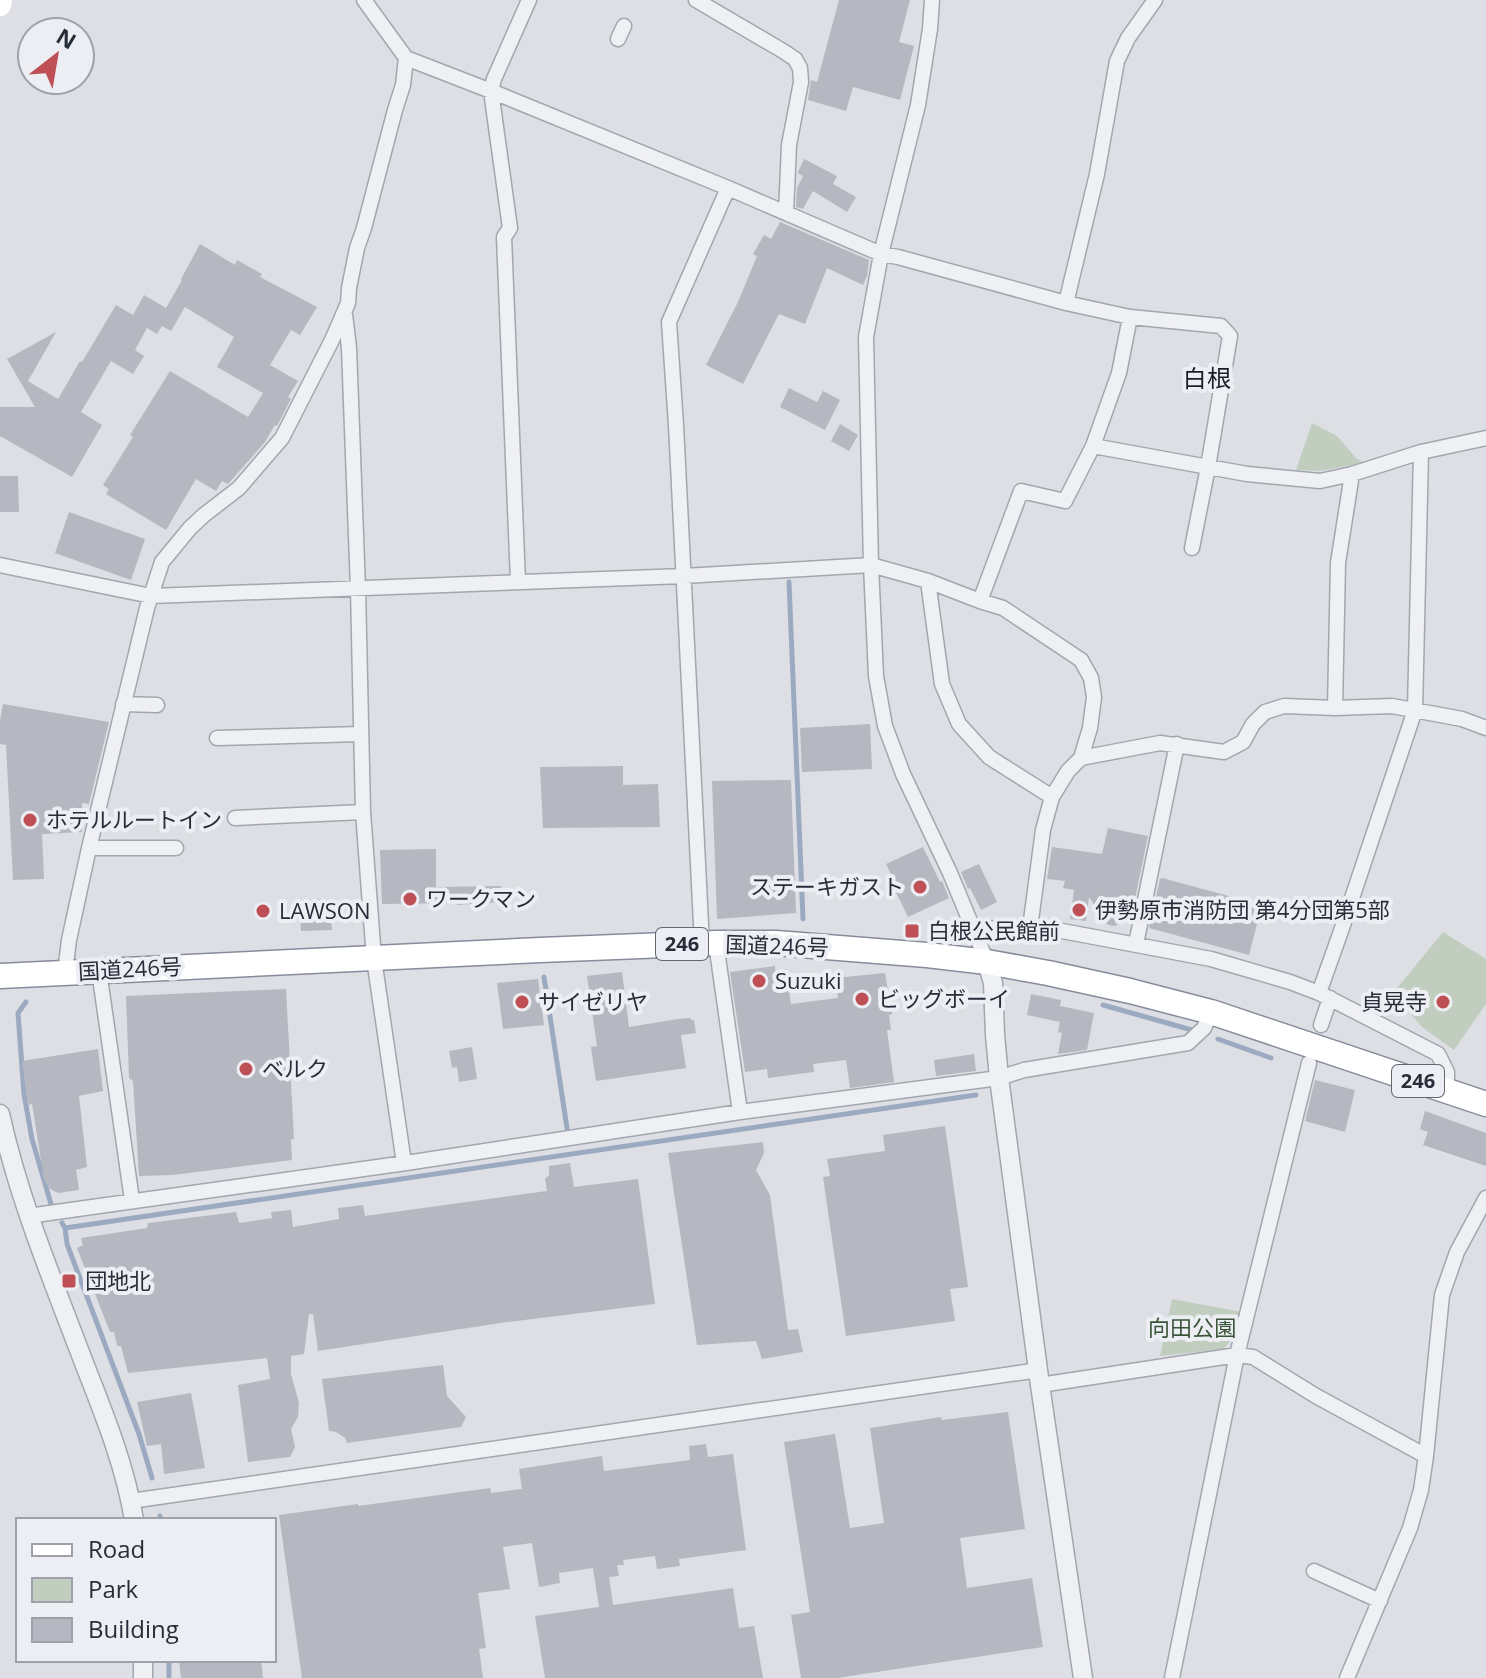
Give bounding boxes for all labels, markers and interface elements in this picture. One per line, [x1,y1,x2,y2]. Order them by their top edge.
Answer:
north arrow [16,16,96,96]
text: N [51,21,82,55]
district label: 白根 [1183,361,1231,394]
place label: ホテルルートイン [46,804,222,834]
marker: ホテルルートイン [21,811,39,829]
place label: ステーキガスト [750,871,904,901]
marker: ステーキガスト [911,878,929,896]
place label: ワークマン [426,883,536,913]
marker: ワークマン [401,890,419,908]
place label: 伊勢原市消防団 第4分団第5部 [1095,894,1390,924]
place label: LAWSON [279,895,370,925]
marker: 伊勢原市消防団 第4分団第5部 [1070,901,1088,919]
marker: LAWSON [254,902,272,920]
place label: 白根公民館前 [928,915,1060,945]
marker: 白根公民館前 [903,922,921,940]
road number: 246 [656,928,708,960]
street label: 国道246号 [725,928,829,962]
street label: 国道246号 [77,950,183,986]
place label: Suzuki [775,965,841,995]
marker: Suzuki [750,972,768,990]
place label: ビッグボーイ [878,983,1010,1013]
place label: サイゼリヤ [538,986,648,1016]
place label: 貞晃寺 [1361,986,1427,1016]
marker: ビッグボーイ [853,990,871,1008]
marker: サイゼリヤ [513,993,531,1011]
marker: 貞晃寺 [1434,993,1452,1011]
place label: ベルク [262,1053,328,1083]
marker: ベルク [237,1060,255,1078]
road number: 246 [1392,1065,1444,1097]
place label: 団地北 [85,1265,151,1295]
marker: 団地北 [60,1272,78,1290]
park label: 向田公園 [1148,1312,1236,1342]
legend [16,1518,276,1662]
text: Road [88,1532,145,1565]
text: Park [88,1572,139,1605]
text: Building [88,1612,179,1645]

